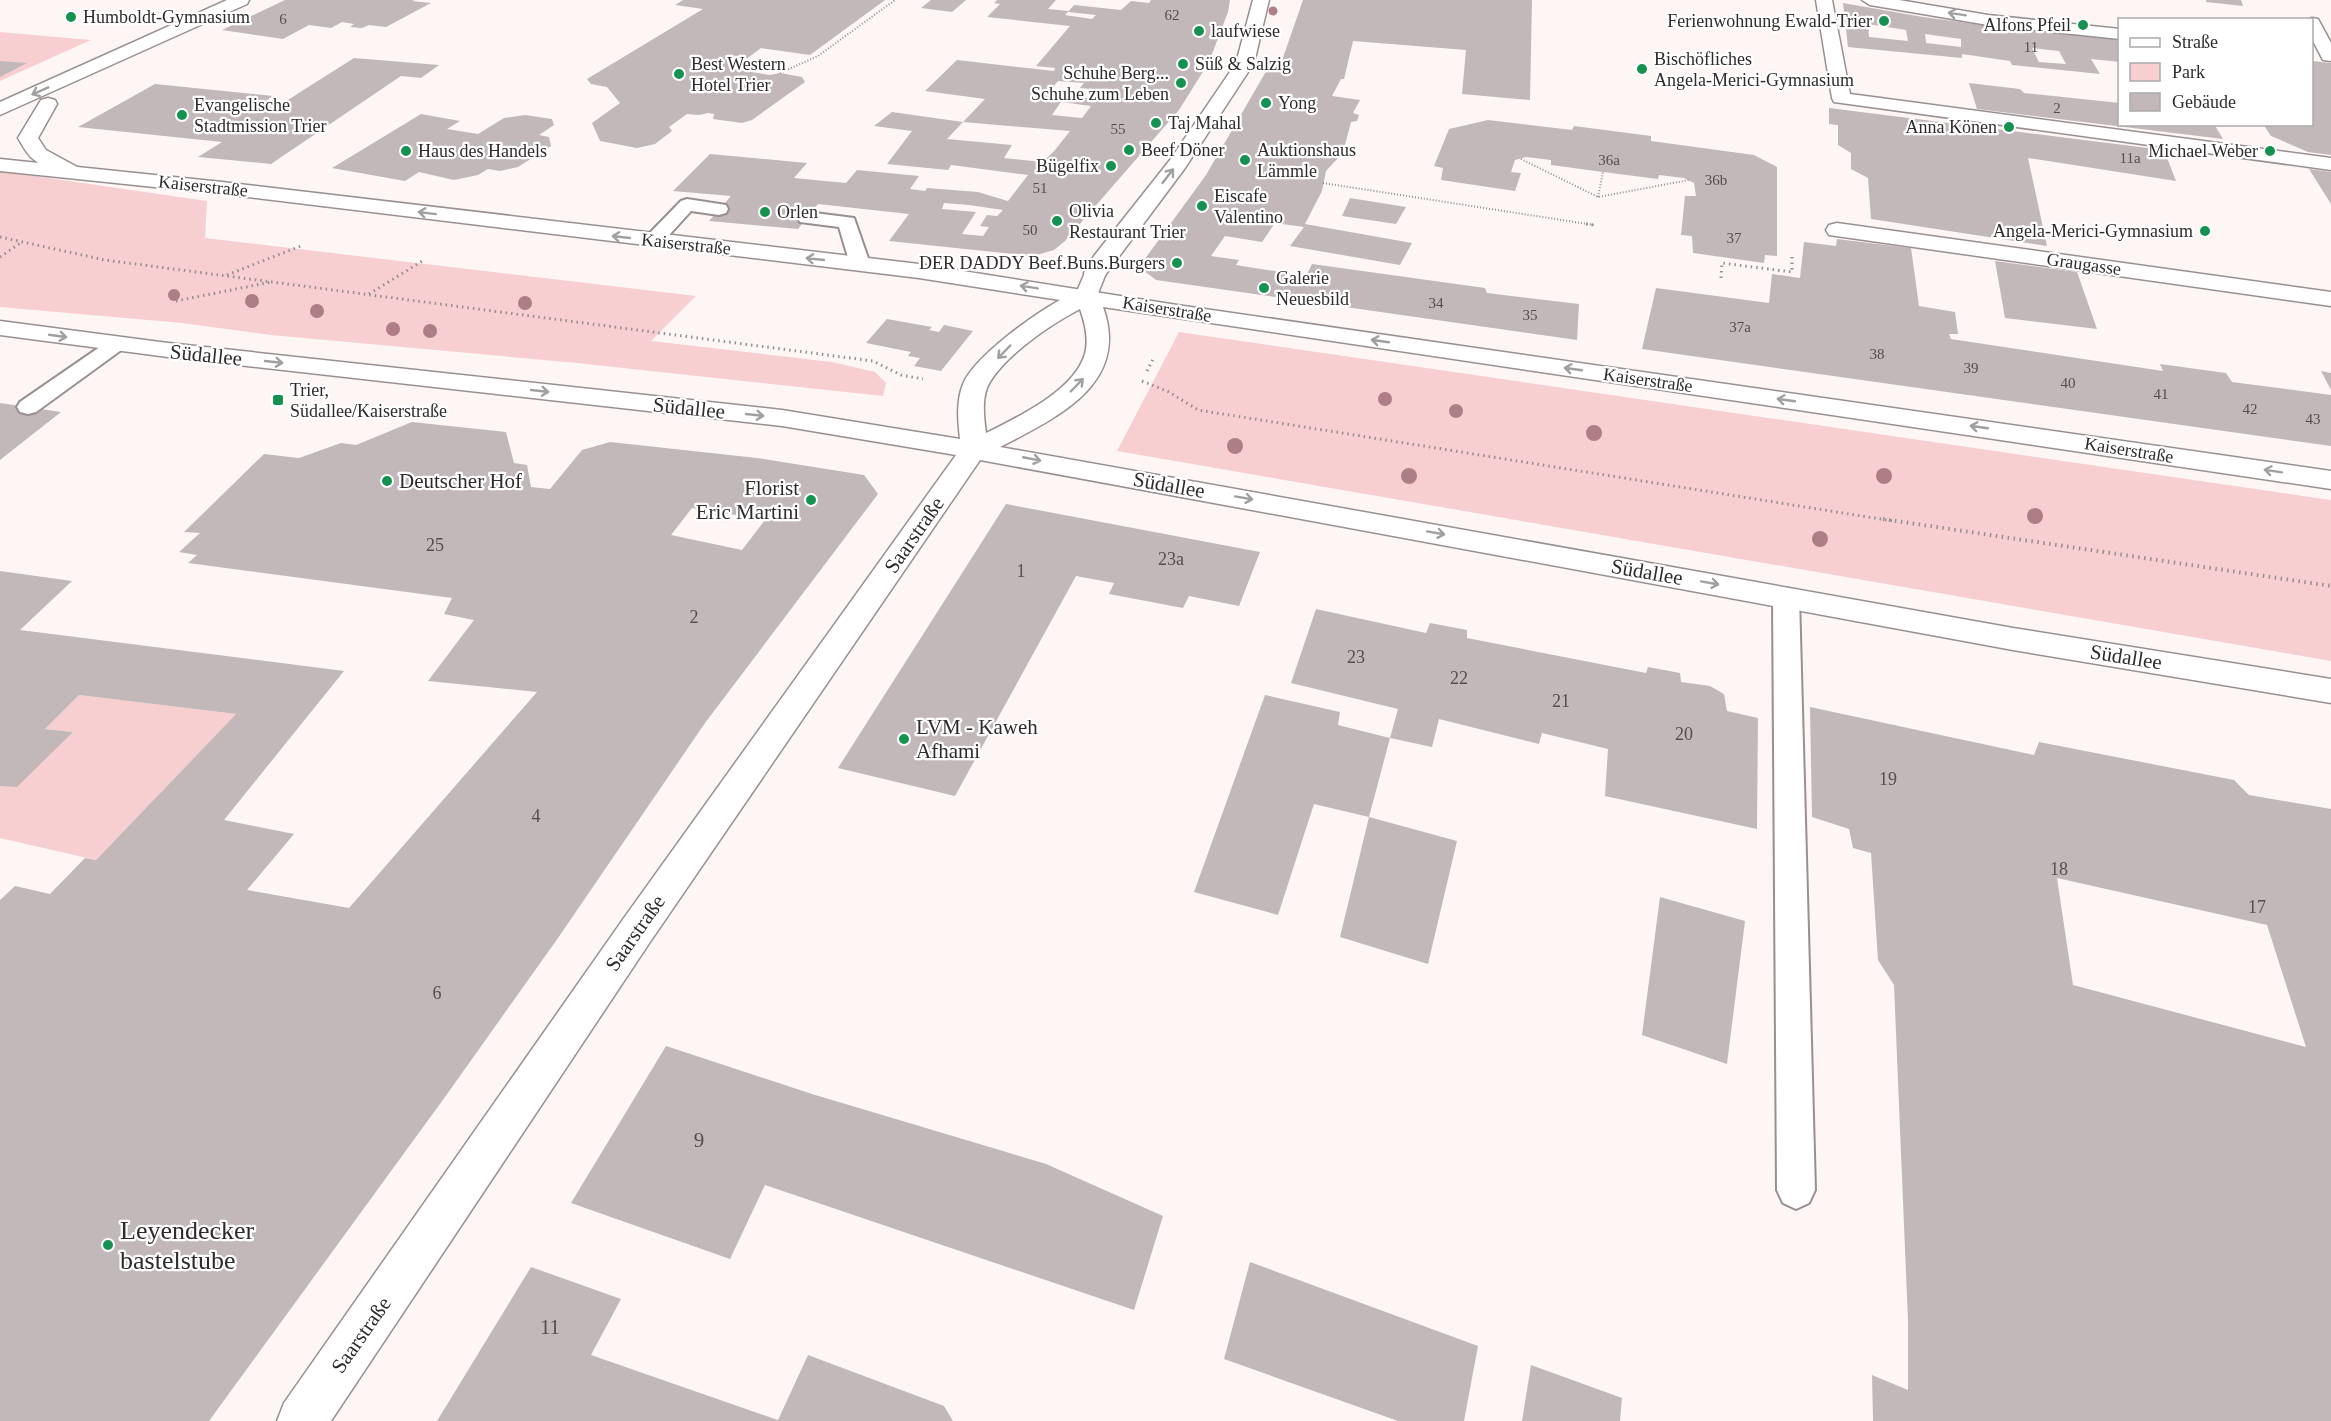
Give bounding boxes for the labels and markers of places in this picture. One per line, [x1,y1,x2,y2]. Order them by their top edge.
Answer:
place label: Humboldt-Gymnasium [83,7,250,27]
marker: Humboldt-Gymnasium [64,10,78,24]
place label: Ferienwohnung Ewald-Trier [1667,11,1872,31]
marker: Ferienwohnung Ewald-Trier [1877,14,1891,28]
place label: Alfons Pfeil [1984,15,2071,35]
marker: Alfons Pfeil [2076,18,2090,32]
place label: laufwiese [1211,21,1280,41]
marker: laufwiese [1192,24,1206,38]
place label: Bischöfliches Angela-Merici-Gymnasium [1654,49,1854,90]
place label: Best Western Hotel Trier [691,54,786,95]
place label: Süß & Salzig [1195,54,1291,74]
marker: Süß & Salzig [1176,57,1190,71]
marker: Bischöfliches Angela-Merici-Gymnasium [1635,62,1649,76]
place label: Schuhe Berg... Schuhe zum Leben [1031,63,1169,104]
marker: Best Western Hotel Trier [672,67,686,81]
marker: Schuhe Berg... Schuhe zum Leben [1174,76,1188,90]
place label: Yong [1278,93,1316,113]
place label: Evangelische Stadtmission Trier [194,95,327,136]
marker: Yong [1259,96,1273,110]
marker: Evangelische Stadtmission Trier [175,108,189,122]
place label: Taj Mahal [1168,113,1241,133]
marker: Taj Mahal [1149,116,1163,130]
place label: Anna Könen [1906,117,1997,137]
marker: Anna Könen [2002,120,2016,134]
place label: Beef Döner [1141,140,1224,160]
place label: Auktionshaus Lämmle [1257,140,1356,181]
place label: Haus des Handels [418,141,547,161]
place label: Michael Weber [2148,141,2258,161]
marker: Beef Döner [1122,143,1136,157]
marker: Haus des Handels [399,144,413,158]
marker: Michael Weber [2263,144,2277,158]
marker: Auktionshaus Lämmle [1238,153,1252,167]
place label: Bügelfix [1036,156,1099,176]
marker: Bügelfix [1104,159,1118,173]
place label: Eiscafe Valentino [1214,186,1283,227]
marker: Eiscafe Valentino [1195,199,1209,213]
place label: Olivia Restaurant Trier [1069,201,1186,242]
place label: Orlen [777,202,818,222]
marker: Orlen [758,205,772,219]
marker: Olivia Restaurant Trier [1050,214,1064,228]
place label: Angela-Merici-Gymnasium [1993,221,2193,241]
marker: Angela-Merici-Gymnasium [2198,224,2212,238]
place label: DER DADDY Beef.Buns.Burgers [919,253,1165,273]
marker: DER DADDY Beef.Buns.Burgers [1170,256,1184,270]
place label: Galerie Neuesbild [1276,268,1349,309]
marker: Galerie Neuesbild [1257,281,1271,295]
place label: Trier, Südallee/Kaiserstraße [290,380,447,421]
marker: Trier, Südallee/Kaiserstraße [271,393,285,407]
place label: Deutscher Hof [399,469,522,493]
marker: Deutscher Hof [380,474,394,488]
place label: Florist Eric Martini [696,476,799,524]
marker: Florist Eric Martini [804,493,818,507]
place label: LVM - Kaweh Afhami [916,715,1038,763]
marker: LVM - Kaweh Afhami [897,732,911,746]
place label: Leyendecker bastelstube [120,1216,255,1275]
marker: Leyendecker bastelstube [101,1238,115,1252]

